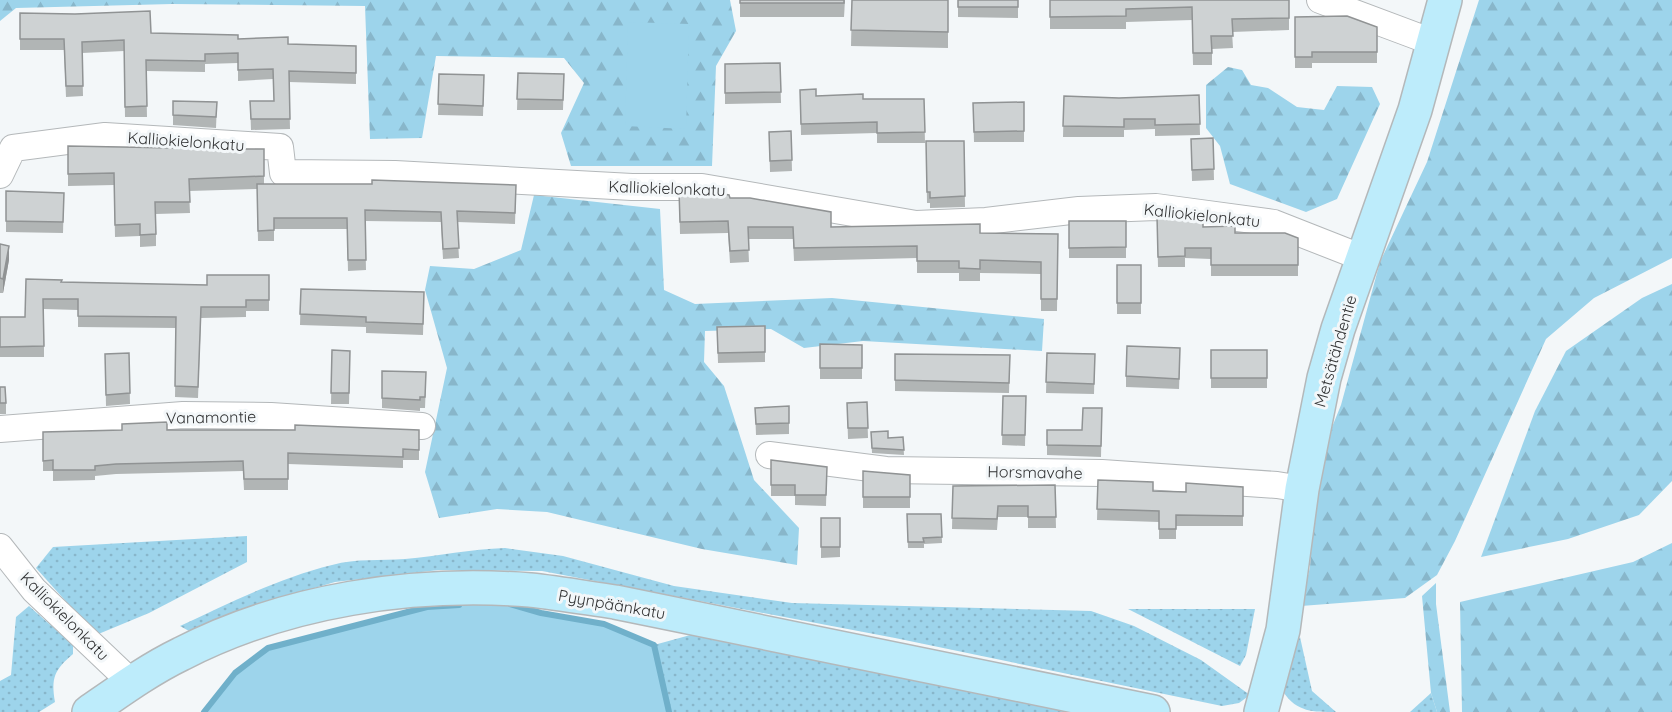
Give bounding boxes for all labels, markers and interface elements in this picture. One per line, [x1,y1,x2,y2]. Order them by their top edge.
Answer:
street label: Kalliokielonkatu [127,127,245,155]
street label: Kalliokielonkatu [608,176,726,200]
street label: Kalliokielonkatu [1143,199,1261,231]
street label: Metsätähdentie [1309,293,1361,409]
street label: Vanamontie [166,406,256,428]
street label: Horsmavahe [987,461,1083,483]
street label: Kalliokielonkatu [17,568,113,664]
street label: Pyynpäänkatu [557,585,667,623]

